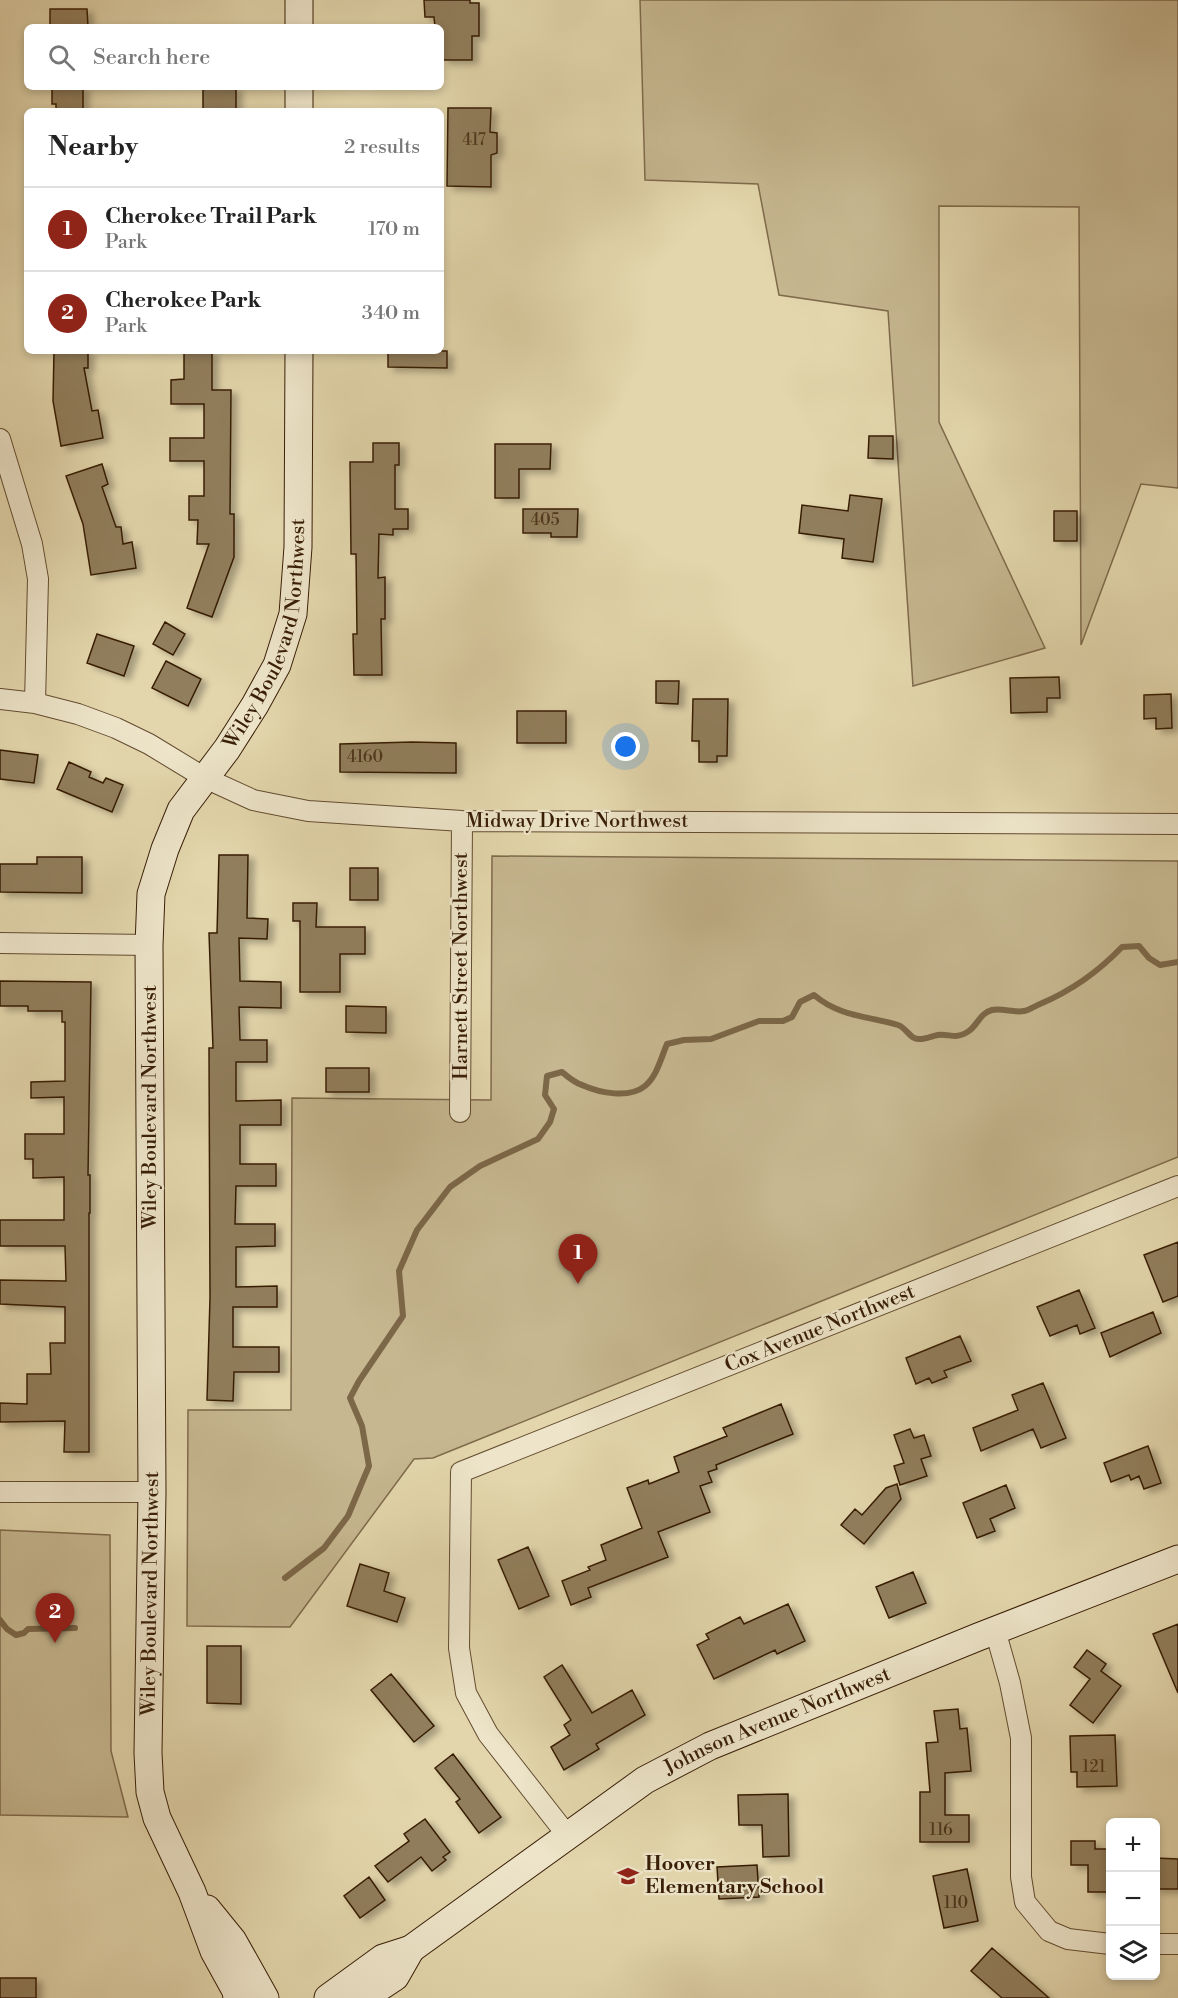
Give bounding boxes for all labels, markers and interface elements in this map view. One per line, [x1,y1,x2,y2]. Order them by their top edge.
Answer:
search box [24,24,444,90]
icon: search [45,41,78,74]
text: Search here [93,44,210,71]
house number: 417 [462,130,486,150]
text: Nearby [48,131,138,163]
text: 2 results [344,135,420,160]
text: Cherokee Trail Park [105,203,317,230]
text: 1 [63,217,72,242]
text: 170 m [368,217,420,242]
text: Park [105,230,147,255]
text: Cherokee Park [105,287,261,314]
text: 2 [61,301,74,326]
text: 340 m [362,301,420,326]
text: Park [105,314,147,339]
house number: 405 [531,510,560,530]
street label: Wiley Boulevard Northwest [217,518,311,754]
your location [611,732,640,761]
house number: 4160 [347,747,383,767]
street label: Midway Drive Northwest [466,809,688,834]
street label: Harnett Street Northwest [449,852,474,1080]
street label: Wiley Boulevard Northwest [138,985,163,1230]
pin: 1 [558,1234,598,1284]
street label: Cox Avenue Northwest [721,1279,919,1379]
street label: Wiley Boulevard Northwest [136,1471,165,1717]
pin: 2 [36,1594,74,1643]
street label: Johnson Avenue Northwest [659,1662,894,1781]
house number: 121 [1082,1757,1106,1777]
map controls [1106,1818,1160,1980]
button: + [1106,1818,1160,1872]
house number: 116 [929,1820,953,1840]
place label: Hoover Elementary School [645,1852,824,1900]
school or university icon: Hoover Elementary School [616,1864,640,1888]
button: − [1106,1872,1160,1926]
house number: 110 [944,1893,968,1913]
button: layers [1106,1926,1160,1980]

